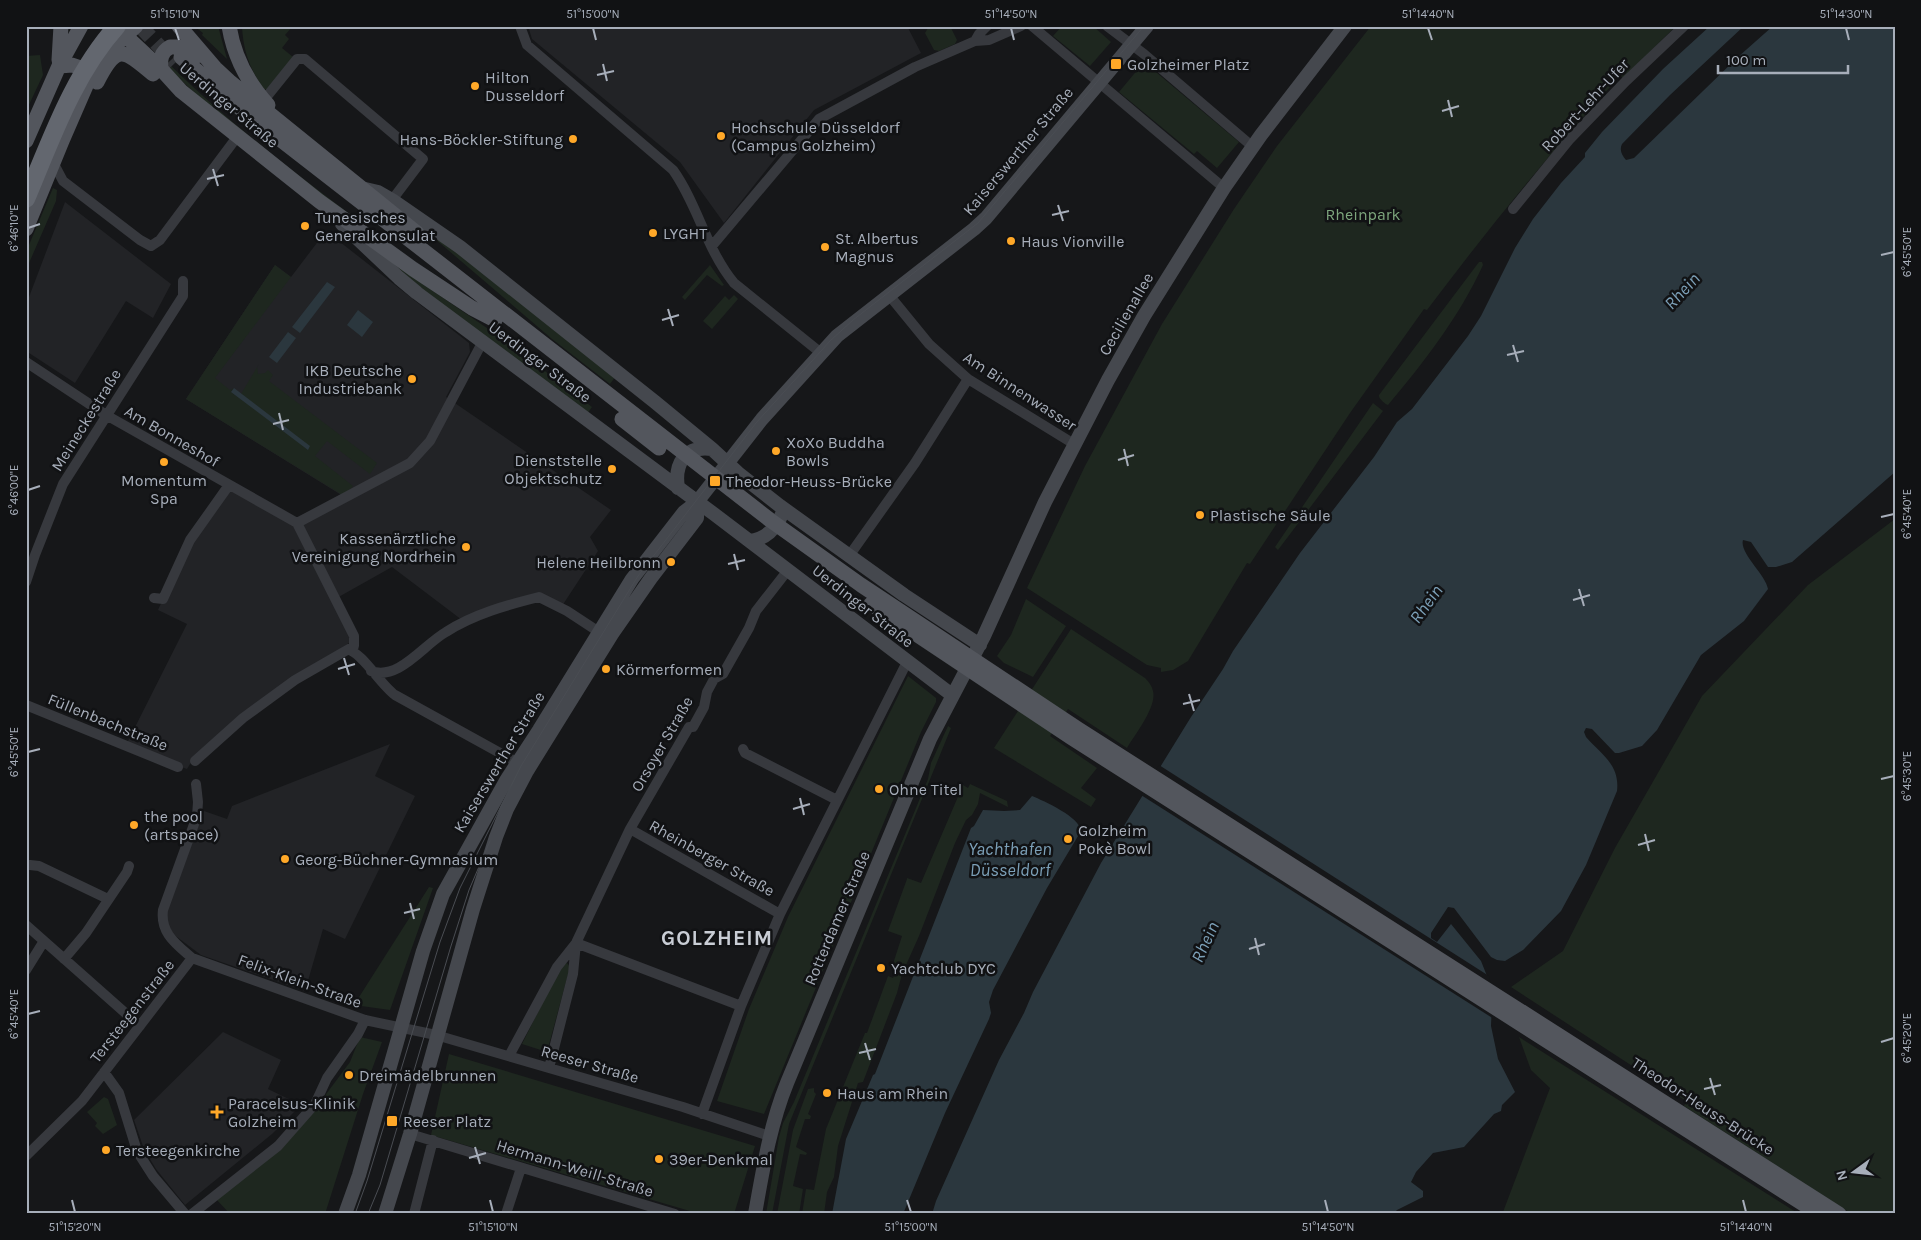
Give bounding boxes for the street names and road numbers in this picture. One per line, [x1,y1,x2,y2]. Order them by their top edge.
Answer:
street label: Robert-Lehr-Ufer [1537,54,1633,155]
street label: Uerdinger Straße [176,58,282,152]
street label: Kaiserswerther Straße [959,83,1077,219]
street label: Cecilienallee [1095,269,1157,359]
street label: Uerdinger Straße [485,317,595,407]
street label: Am Binnenwasser [960,347,1080,435]
street label: Meineckestraße [47,365,125,475]
street label: Am Bonneshof [121,401,223,471]
street label: Uerdinger Straße [808,560,918,652]
street label: Kaiserswerther Straße [449,688,549,836]
street label: Füllenbachstraße [45,689,171,755]
street label: Orsoyer Straße [627,693,697,795]
street label: Rheinberger Straße [646,816,778,900]
street label: Rotterdamer Straße [800,848,874,988]
street label: Felix-Klein-Straße [236,950,364,1012]
street label: Tersteegenstraße [86,956,178,1066]
street label: Reeser Straße [539,1041,641,1087]
street label: Theodor-Heuss-Brücke [1628,1053,1778,1159]
street label: Hermann-Weill-Straße [494,1135,656,1201]

